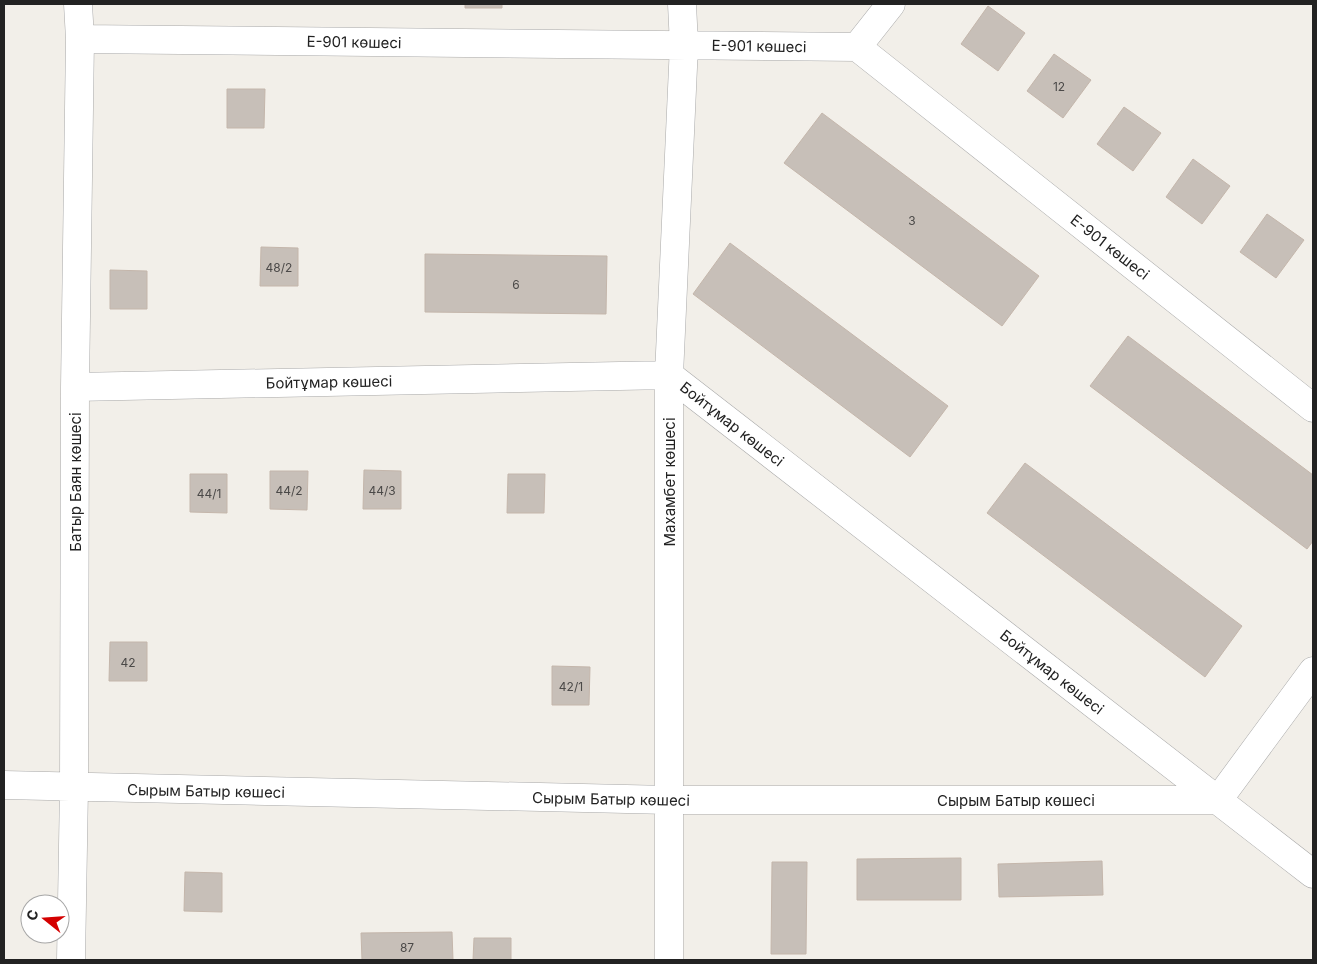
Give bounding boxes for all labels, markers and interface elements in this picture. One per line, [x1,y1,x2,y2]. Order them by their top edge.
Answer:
street label: Е-901 көшесі [306,32,402,52]
street label: Е-901 көшесі [711,36,807,56]
house number: 12 [1053,79,1065,94]
street label: Е-901 көшесі [1067,210,1153,284]
house number: 3 [908,213,916,228]
house number: 48/2 [266,260,292,275]
house number: 6 [512,277,520,292]
street label: Бойтұмар көшесі [266,371,392,393]
street label: Бойтұмар көшесі [676,378,788,470]
street label: Батыр Баян көшесі [66,412,85,552]
street label: Махамбет көшесі [660,417,679,547]
house number: 44/2 [275,483,303,498]
house number: 44/3 [368,483,396,498]
house number: 44/1 [197,486,221,501]
street label: Бойтұмар көшесі [996,626,1108,718]
house number: 42 [120,655,136,670]
house number: 42/1 [559,679,583,694]
street label: Сырым Батыр көшесі [127,780,285,802]
street label: Сырым Батыр көшесі [532,788,690,810]
street label: Сырым Батыр көшесі [937,791,1095,810]
north arrow [20,894,70,944]
text: С [22,908,42,922]
house number: 87 [400,940,414,955]

